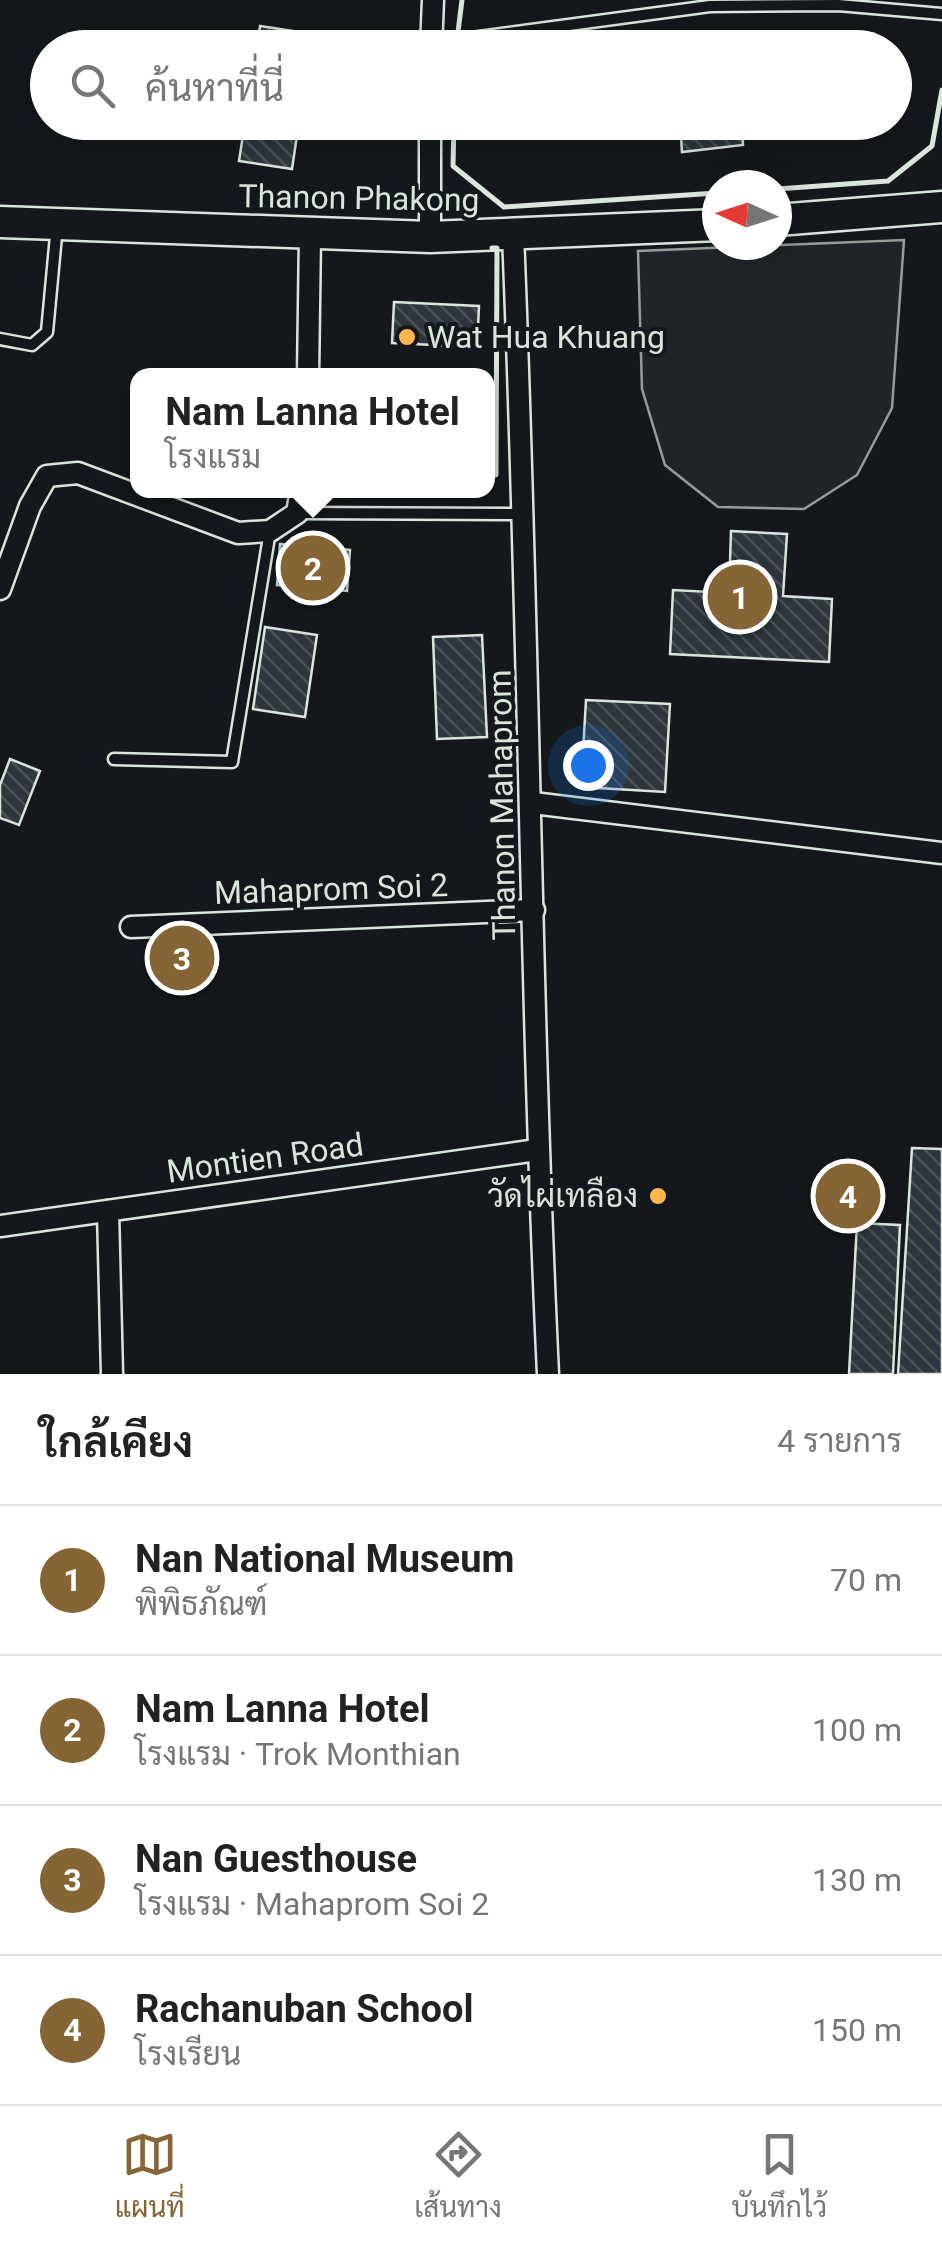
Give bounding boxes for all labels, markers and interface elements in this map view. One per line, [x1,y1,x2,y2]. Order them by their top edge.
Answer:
search box [30,30,912,140]
icon: search [65,58,120,113]
text: ค้นหาที่นี่ [145,66,284,110]
north arrow [702,170,792,260]
street label: Thanon Phakong [238,177,480,219]
place label: Wat Hua Khuang [427,318,665,356]
marker: Wat Hua Khuang [396,326,418,348]
popup [130,368,495,498]
text: Nam Lanna Hotel [165,390,460,434]
text: โรงแรม [165,438,261,476]
pin: 2 [280,530,346,606]
pin: 1 [708,560,772,634]
street label: Thanon Mahaprom [481,669,523,941]
your location [563,740,614,791]
street label: Mahaprom Soi 2 [213,866,449,912]
pin: 3 [150,920,214,996]
street label: Montien Road [164,1125,366,1191]
pin: 4 [816,1158,880,1234]
place label: วัดไผ่เทลือง [487,1175,638,1215]
marker: วัดไผ่เทลือง [647,1185,669,1207]
text: ใกล้เคียง [40,1418,193,1467]
text: 4 รายการ [777,1422,902,1460]
text: Nan National Museum [135,1537,514,1581]
text: 1 [63,1561,82,1599]
text: 70 m [830,1561,902,1599]
text: พิพิธภัณฑ์ [135,1585,267,1623]
text: Nam Lanna Hotel [135,1687,430,1731]
text: 2 [63,1711,82,1749]
text: 100 m [812,1711,902,1749]
text: โรงแรม · Trok Monthian [135,1735,461,1773]
text: Nan Guesthouse [135,1837,417,1881]
text: 3 [63,1861,82,1899]
text: 130 m [812,1861,902,1899]
text: โรงแรม · Mahaprom Soi 2 [135,1885,489,1923]
text: Rachanuban School [135,1987,474,2031]
text: 4 [63,2011,82,2049]
text: 150 m [812,2011,902,2049]
text: โรงเรียน [135,2035,241,2073]
tab: แผนที่ [115,2127,185,2224]
tab: เส้นทาง [414,2127,502,2224]
tab: บันทึกไว้ [731,2127,827,2224]

